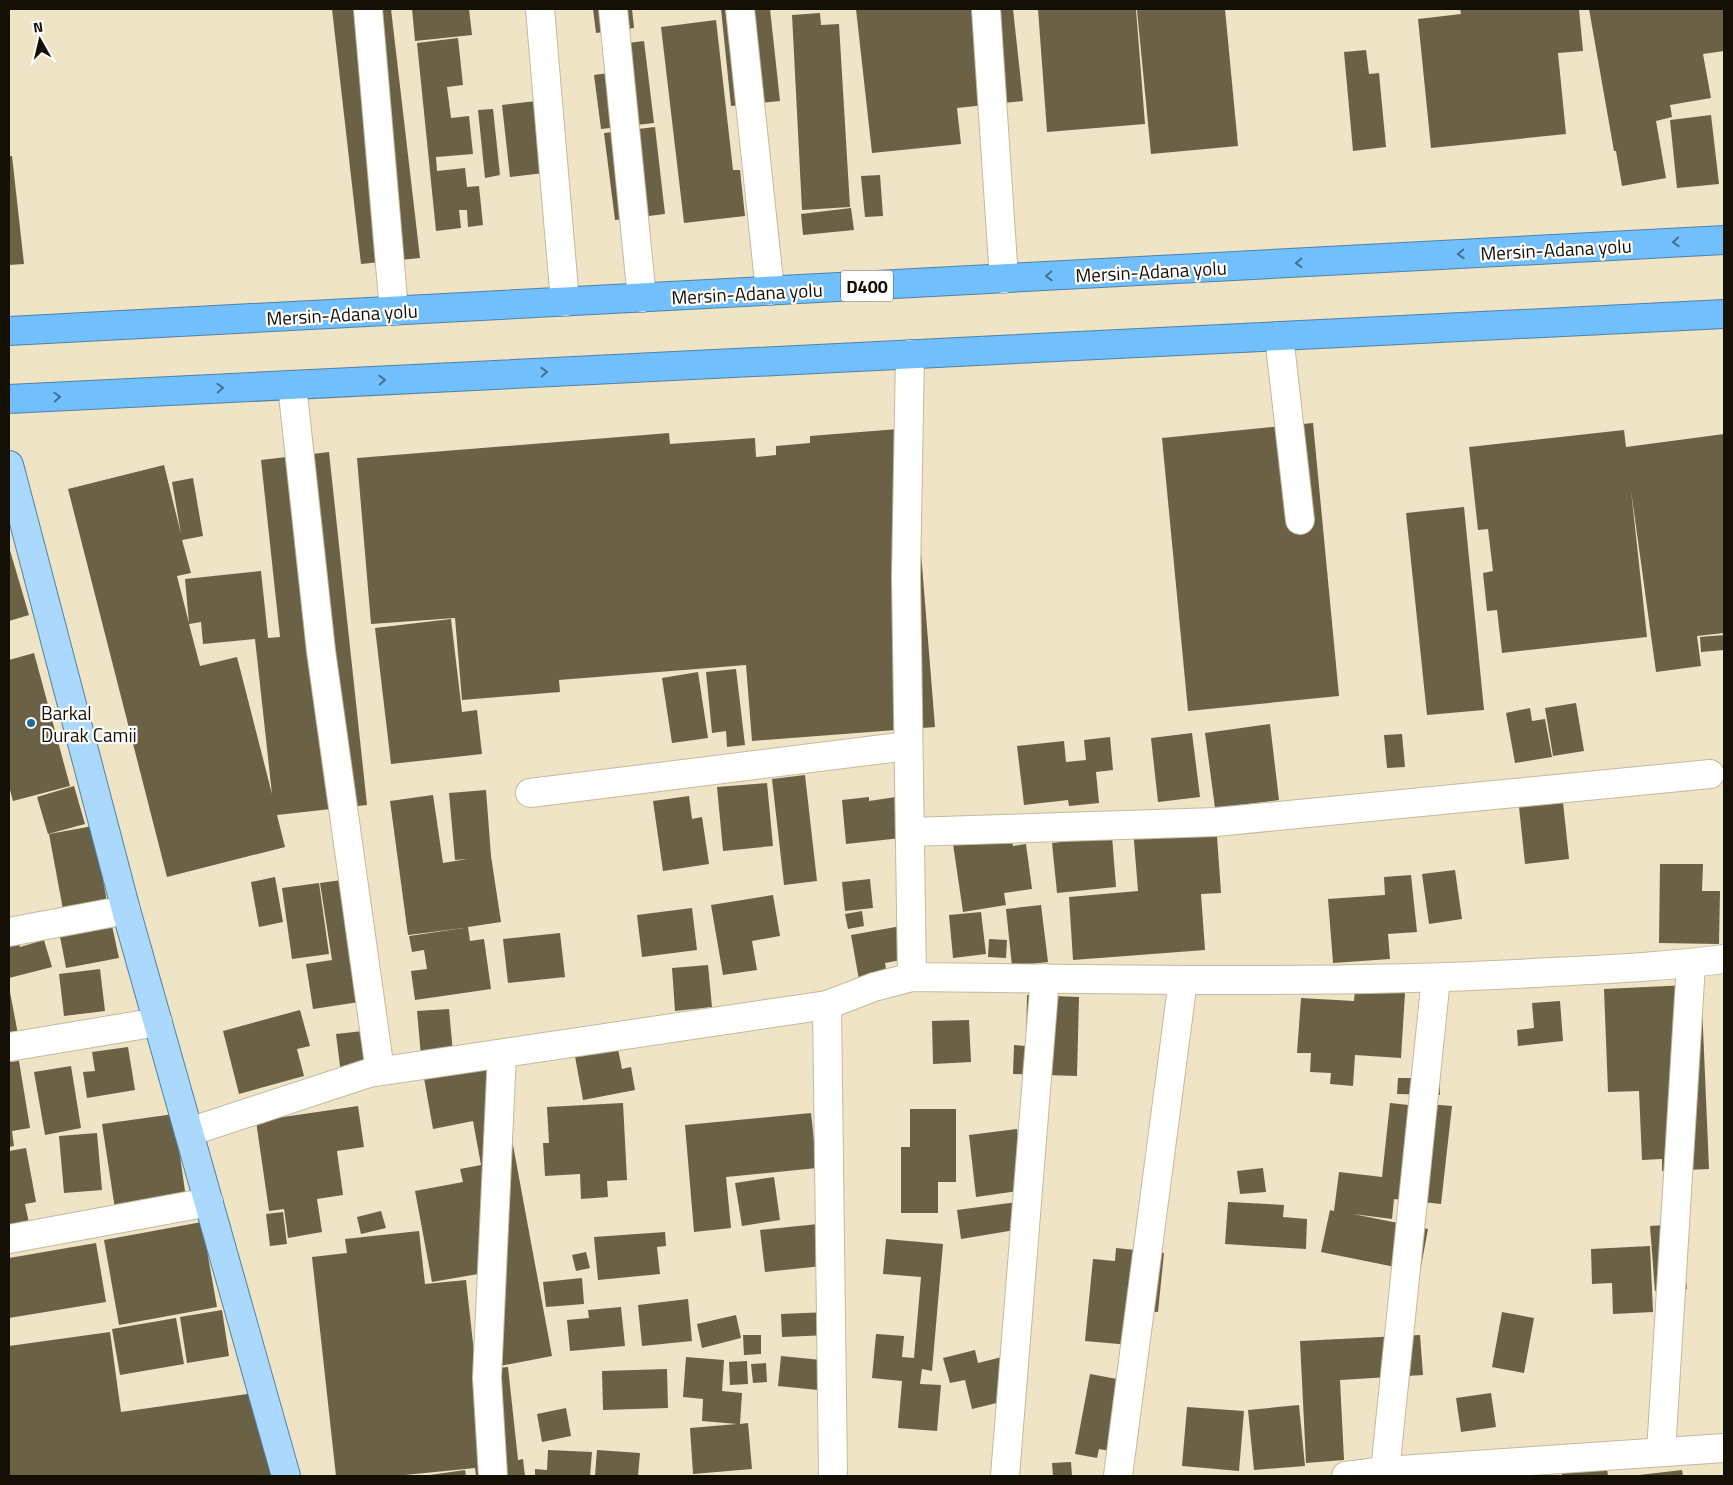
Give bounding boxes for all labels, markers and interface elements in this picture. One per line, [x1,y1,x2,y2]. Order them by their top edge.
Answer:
north arrow [15,15,65,65]
text: N [32,16,44,38]
street label: Mersin-Adana yolu [1480,231,1632,267]
one-way arrow [1671,237,1679,248]
one-way arrow [1457,249,1464,259]
street label: Mersin-Adana yolu [1075,253,1227,289]
one-way arrow [1294,257,1302,268]
road number: D400 [841,270,893,302]
one-way arrow [1045,271,1053,282]
street label: Mersin-Adana yolu [671,275,823,311]
street label: Mersin-Adana yolu [266,296,418,332]
one-way arrow [541,367,549,378]
one-way arrow [378,375,386,386]
one-way arrow [216,383,224,394]
one-way arrow [54,391,62,402]
place label: Barkal Durak Camii [41,698,137,749]
marker: Barkal Durak Camii [25,717,37,729]

